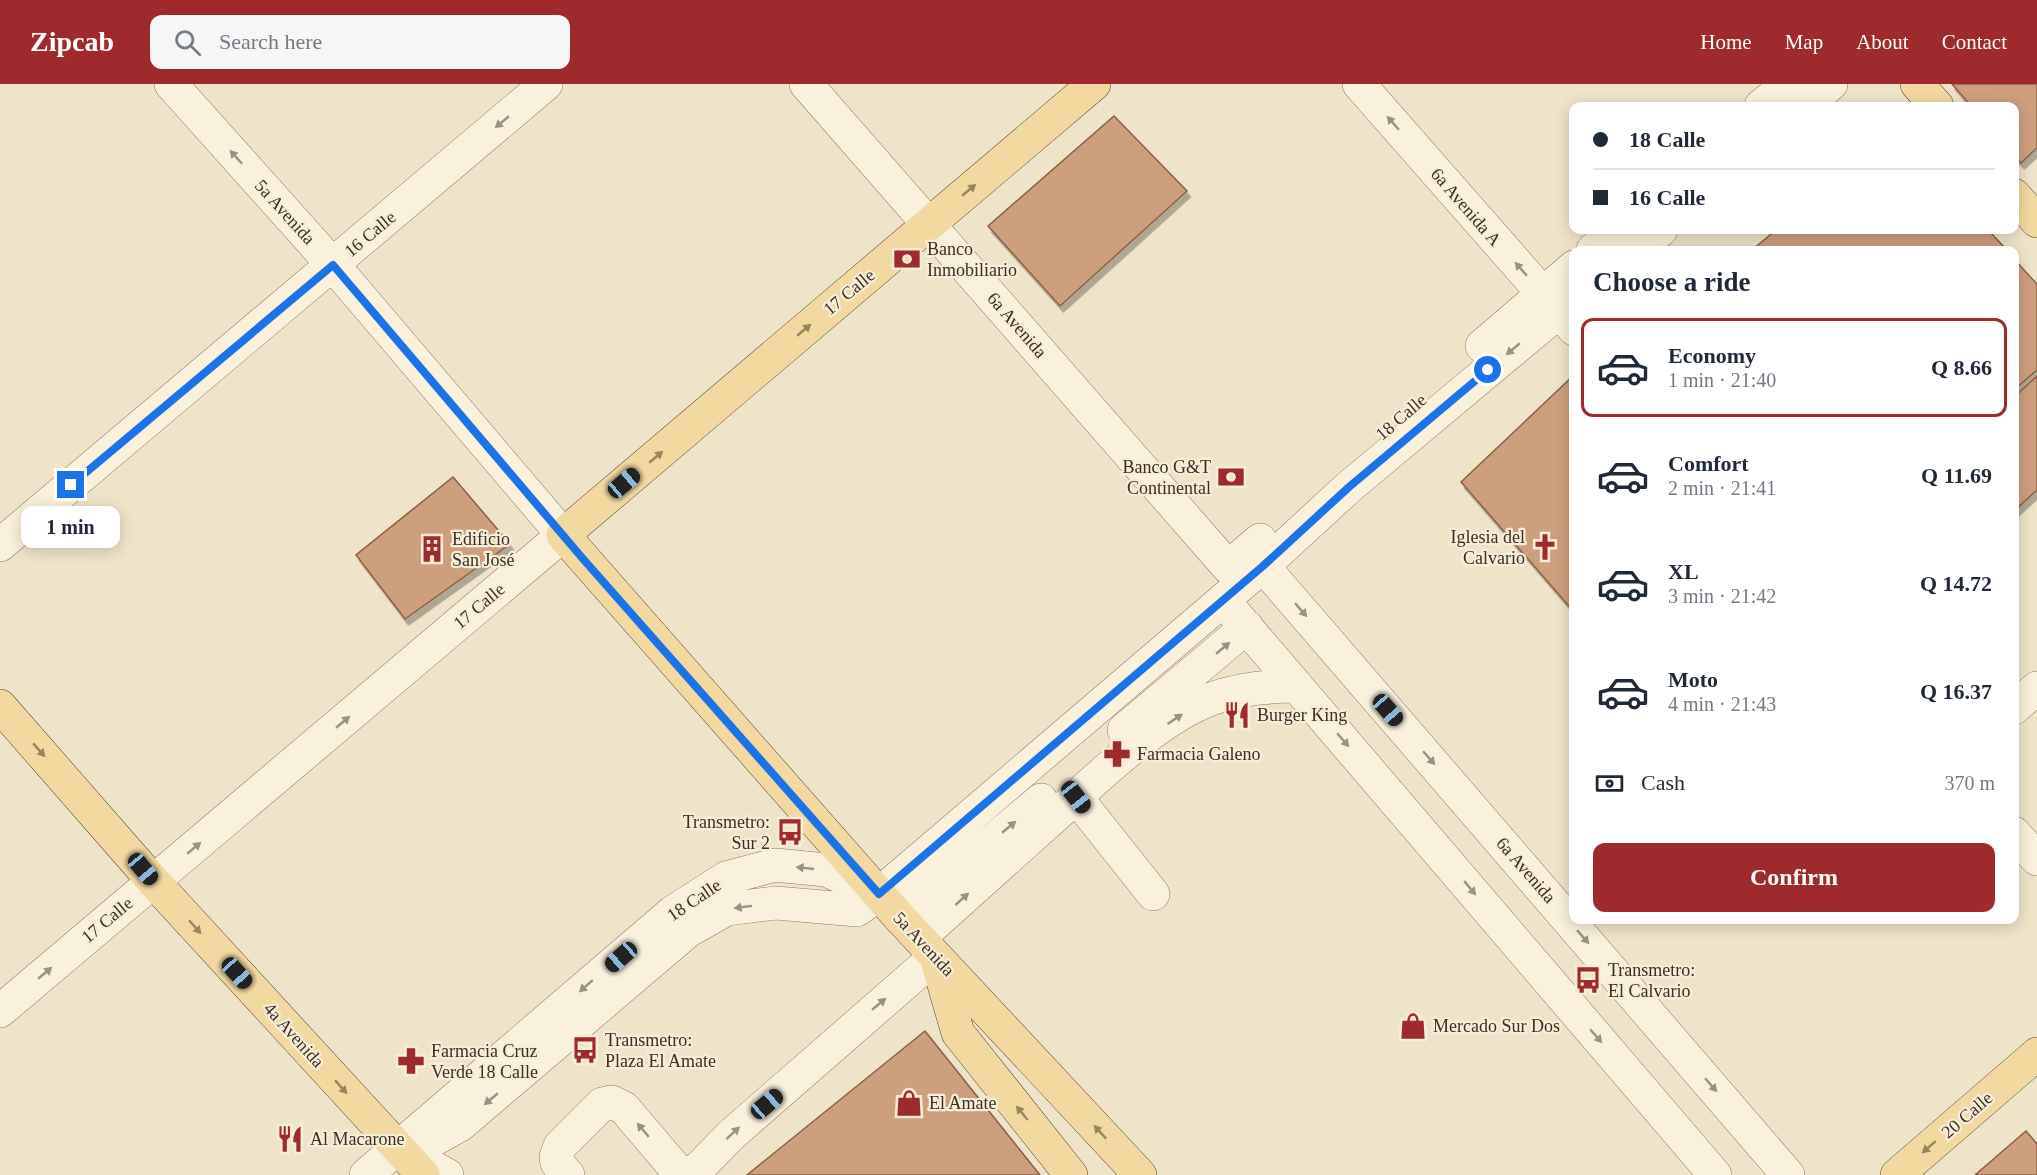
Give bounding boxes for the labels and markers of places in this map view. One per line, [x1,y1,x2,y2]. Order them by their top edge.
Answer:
place label: Banco Inmobiliario [927,239,1017,280]
bank icon: Banco Inmobiliario [892,244,922,274]
place label: Banco G&T Continental [1123,457,1211,498]
bank icon: Banco G&T Continental [1216,462,1246,492]
place label: Iglesia del Calvario [1451,527,1525,568]
place label: Edificio San José [452,529,515,570]
church icon: Iglesia del Calvario [1530,532,1560,562]
building icon: Edificio San José [417,534,447,564]
restaurant icon: Burger King [1222,700,1252,730]
place label: Burger King [1257,705,1347,725]
pharmacy icon: Farmacia Galeno [1102,739,1132,769]
place label: Farmacia Galeno [1137,744,1260,764]
place label: Transmetro: Sur 2 [683,812,770,853]
bus stop icon: Transmetro: Sur 2 [775,817,805,847]
place label: Transmetro: El Calvario [1608,960,1695,1001]
bus stop icon: Transmetro: El Calvario [1573,965,1603,995]
shop icon: Mercado Sur Dos [1398,1011,1428,1041]
place label: Mercado Sur Dos [1433,1016,1560,1036]
place label: Transmetro: Plaza El Amate [605,1030,716,1071]
bus stop icon: Transmetro: Plaza El Amate [570,1035,600,1065]
place label: Farmacia Cruz Verde 18 Calle [431,1041,538,1082]
pharmacy icon: Farmacia Cruz Verde 18 Calle [396,1046,426,1076]
shop icon: El Amate [894,1088,924,1118]
place label: El Amate [929,1093,996,1113]
restaurant icon: Al Macarone [275,1124,305,1154]
place label: Al Macarone [310,1129,404,1149]

